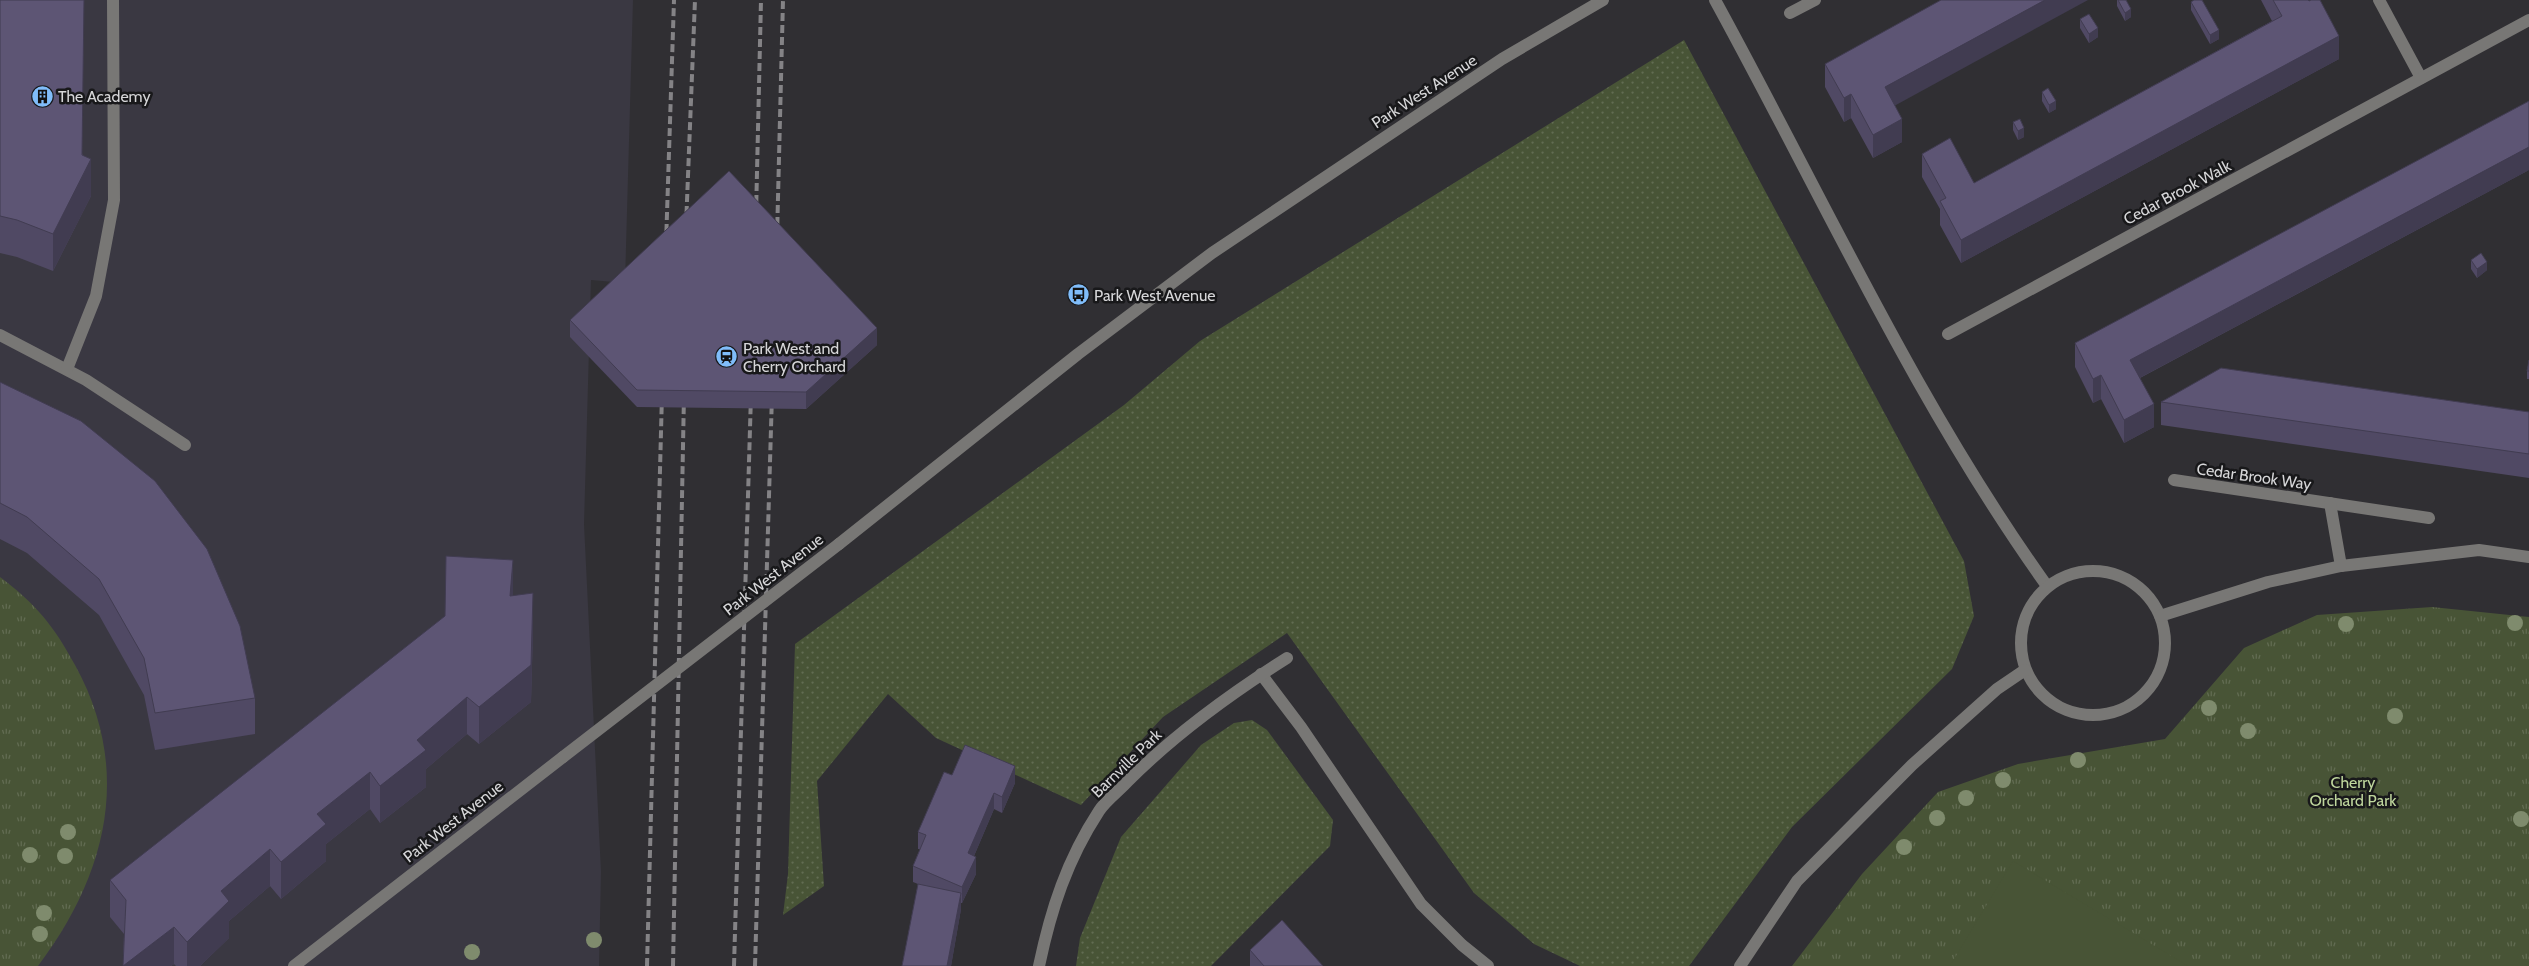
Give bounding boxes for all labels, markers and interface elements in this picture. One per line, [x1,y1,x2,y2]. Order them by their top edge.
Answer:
street label: Park West Avenue [1368,50,1480,132]
building icon: The Academy [30,84,54,108]
place label: The Academy [58,87,150,106]
street label: Cedar Brook Walk [2120,156,2235,229]
bus stop icon: Park West Avenue [1066,283,1090,307]
place label: Park West Avenue [1094,286,1216,305]
place label: Park West and Cherry Orchard [743,339,846,376]
station icon: Park West and Cherry Orchard [715,345,739,369]
street label: Cedar Brook Way [2195,459,2313,494]
street label: Park West Avenue [720,530,827,619]
street label: Barnville Park [1087,725,1166,802]
park label: Cherry Orchard Park [2310,773,2397,810]
street label: Park West Avenue [400,777,507,866]

